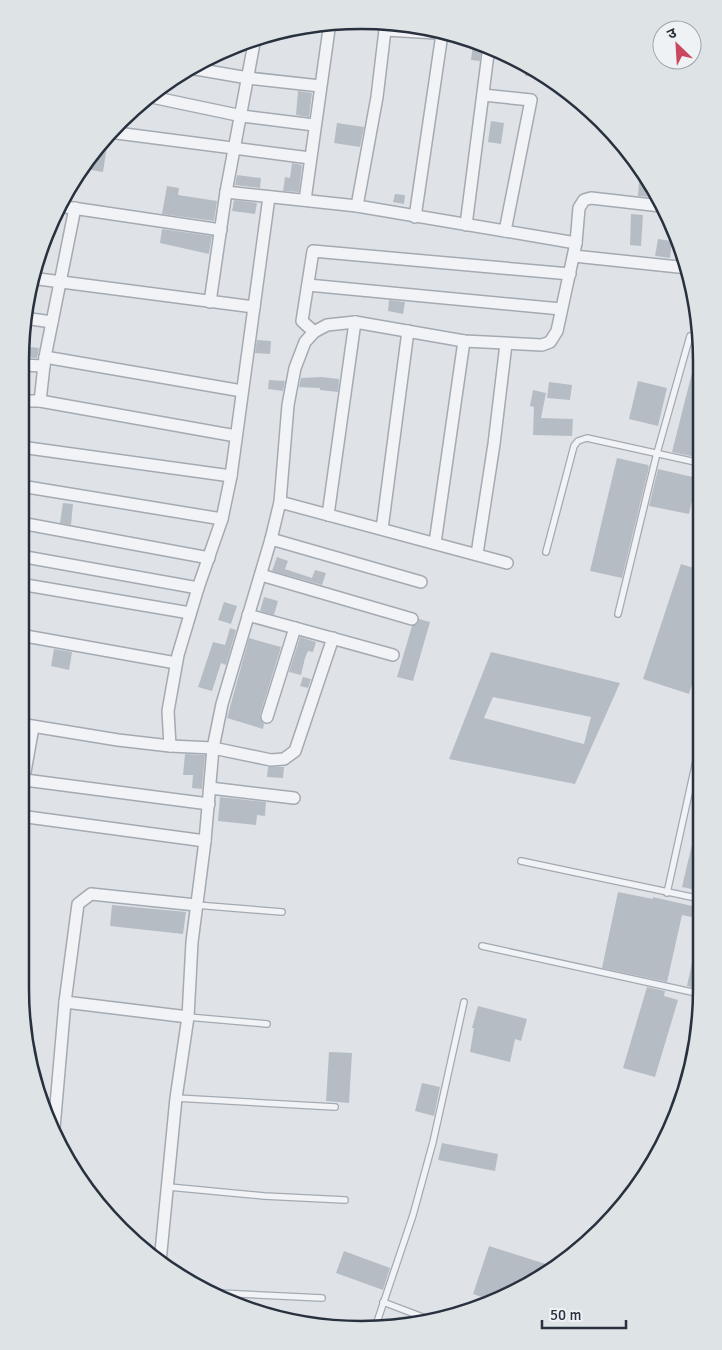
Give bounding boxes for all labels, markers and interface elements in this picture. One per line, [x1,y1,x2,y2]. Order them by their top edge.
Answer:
north arrow [652,20,702,70]
text: उ [664,24,680,43]
scale bar [542,1298,626,1330]
text: 50 m [550,1306,581,1324]

